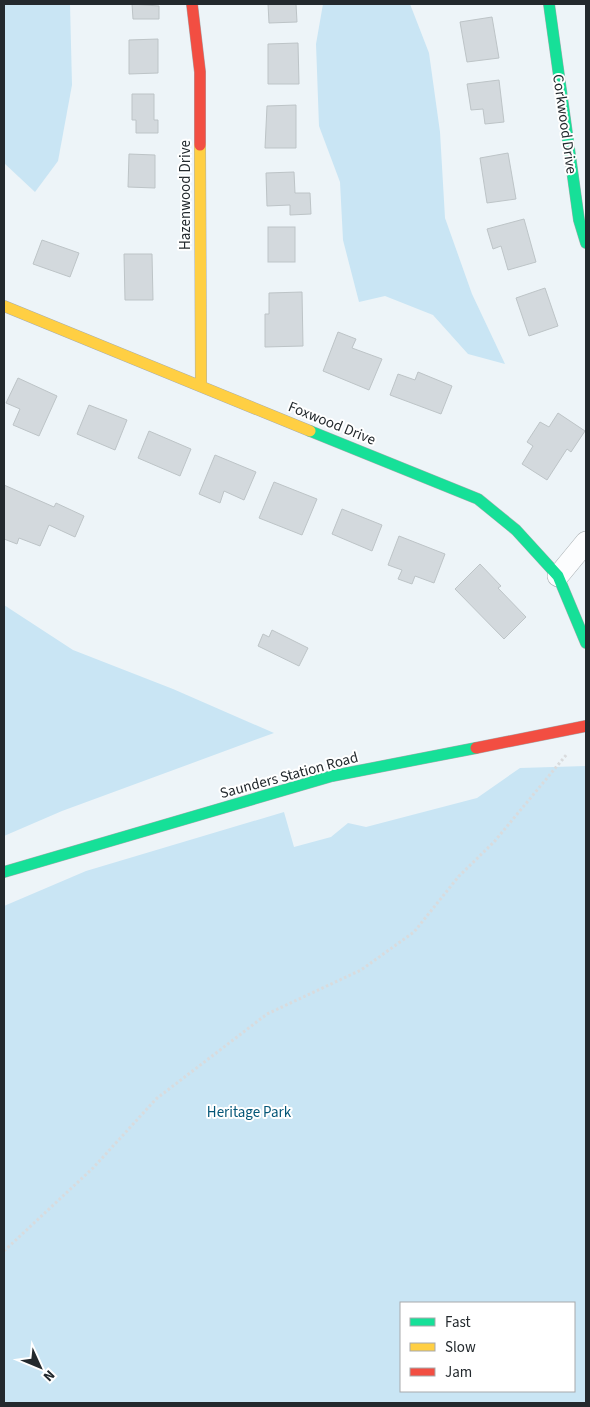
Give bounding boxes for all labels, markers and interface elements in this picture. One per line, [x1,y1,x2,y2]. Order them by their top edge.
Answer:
street label: Corkwood Drive [547,73,582,175]
street label: Hazenwood Drive [175,140,196,250]
street label: Foxwood Drive [285,396,379,451]
street label: Saunders Station Road [218,747,361,804]
park label: Heritage Park [207,1102,292,1123]
legend [400,1302,575,1392]
text: Fast [445,1312,471,1333]
text: Slow [445,1337,476,1358]
north arrow [15,1342,65,1392]
text: Jam [445,1362,472,1383]
text: N [38,1365,59,1386]

